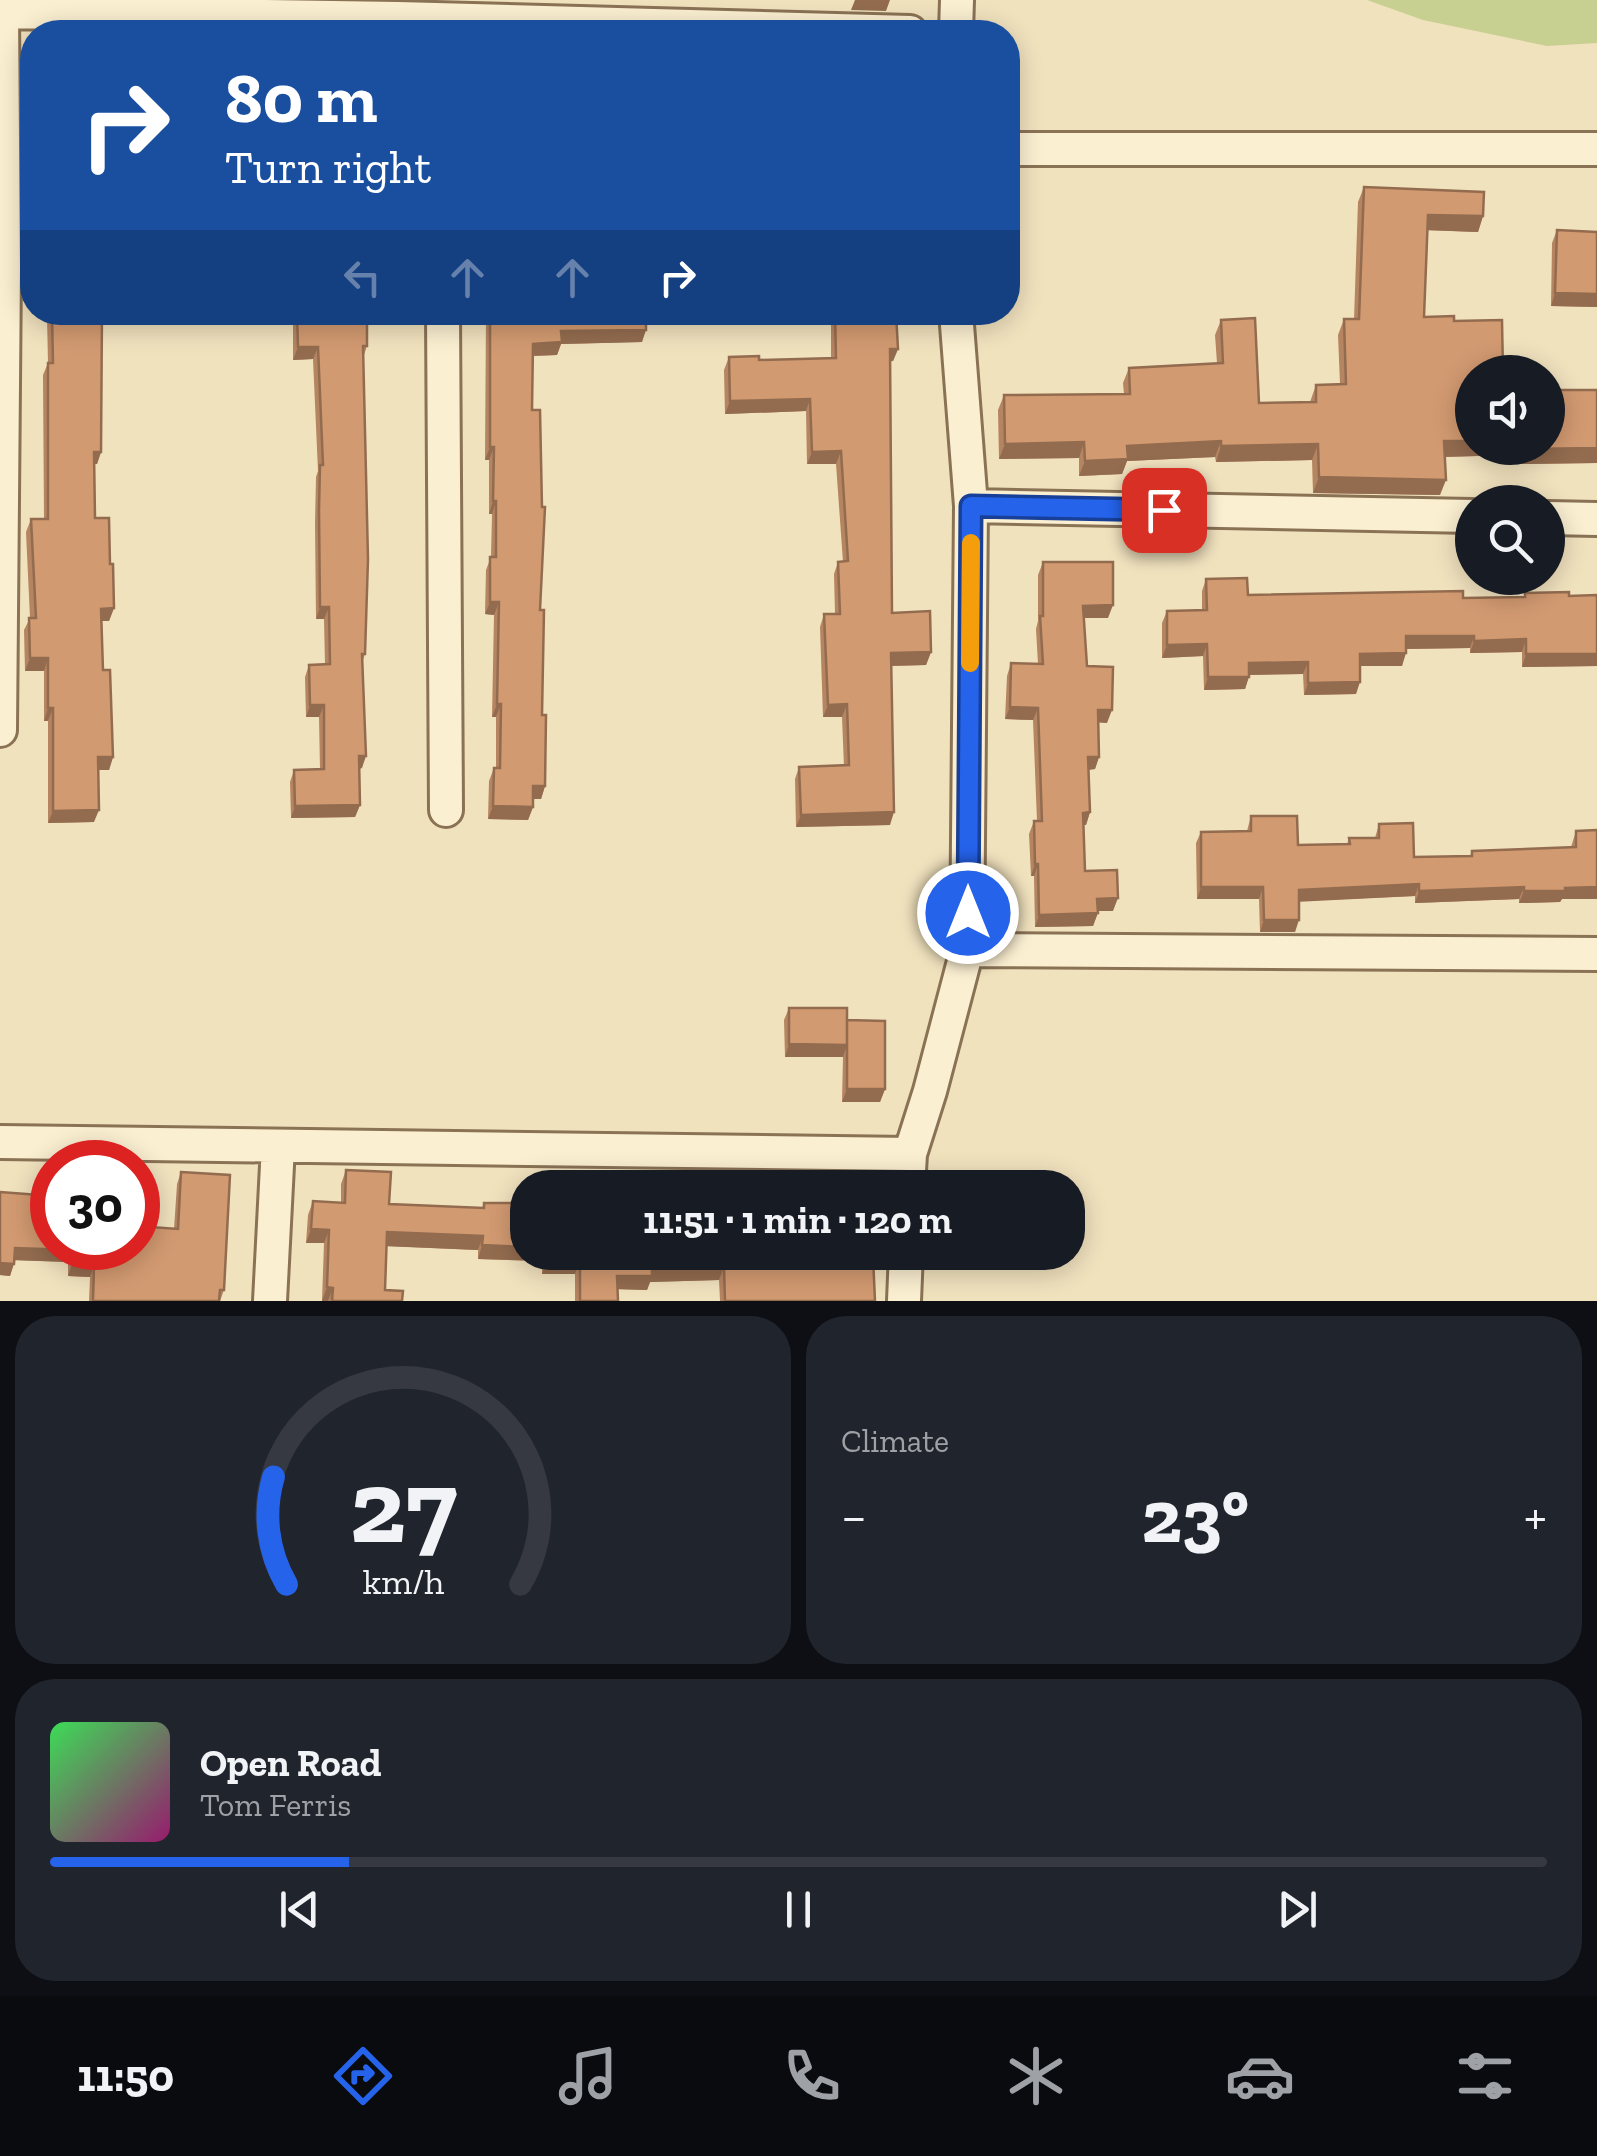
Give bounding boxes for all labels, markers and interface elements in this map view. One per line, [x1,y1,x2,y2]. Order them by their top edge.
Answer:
text: 80 m [225,56,377,140]
icon: right [60,60,190,190]
text: Turn right [225,141,431,195]
icon: left [335,250,390,305]
icon: ahead [440,250,495,305]
icon: ahead [545,250,600,305]
icon: right [650,250,705,305]
map controls [1455,355,1565,595]
button: sound [1455,355,1565,465]
pin [1122,468,1207,553]
icon: arrive [1137,483,1192,538]
button: search [1455,485,1565,595]
position arrow [916,861,1020,965]
speed limit sign: 30 [30,1140,160,1270]
text: 11:51 · 1 min · 120 m [643,1197,952,1243]
text: Climate [841,1422,949,1460]
text: 27 [349,1444,457,1569]
text: 23° [1142,1471,1249,1561]
text: − [841,1483,867,1549]
text: + [1524,1483,1547,1549]
text: km/h [362,1560,444,1603]
text: Open Road [200,1740,382,1786]
text: Tom Ferris [200,1786,351,1824]
icon: previous [272,1882,327,1937]
icon: pause [771,1882,826,1937]
icon: next [1270,1882,1325,1937]
icon: directions [328,2041,398,2111]
icon: music [553,2041,623,2111]
icon: phone [777,2041,847,2111]
icon: climate [1001,2041,1071,2111]
icon: car [1225,2041,1295,2111]
icon: filters [1450,2041,1520,2111]
text: 11:50 [77,2049,174,2103]

